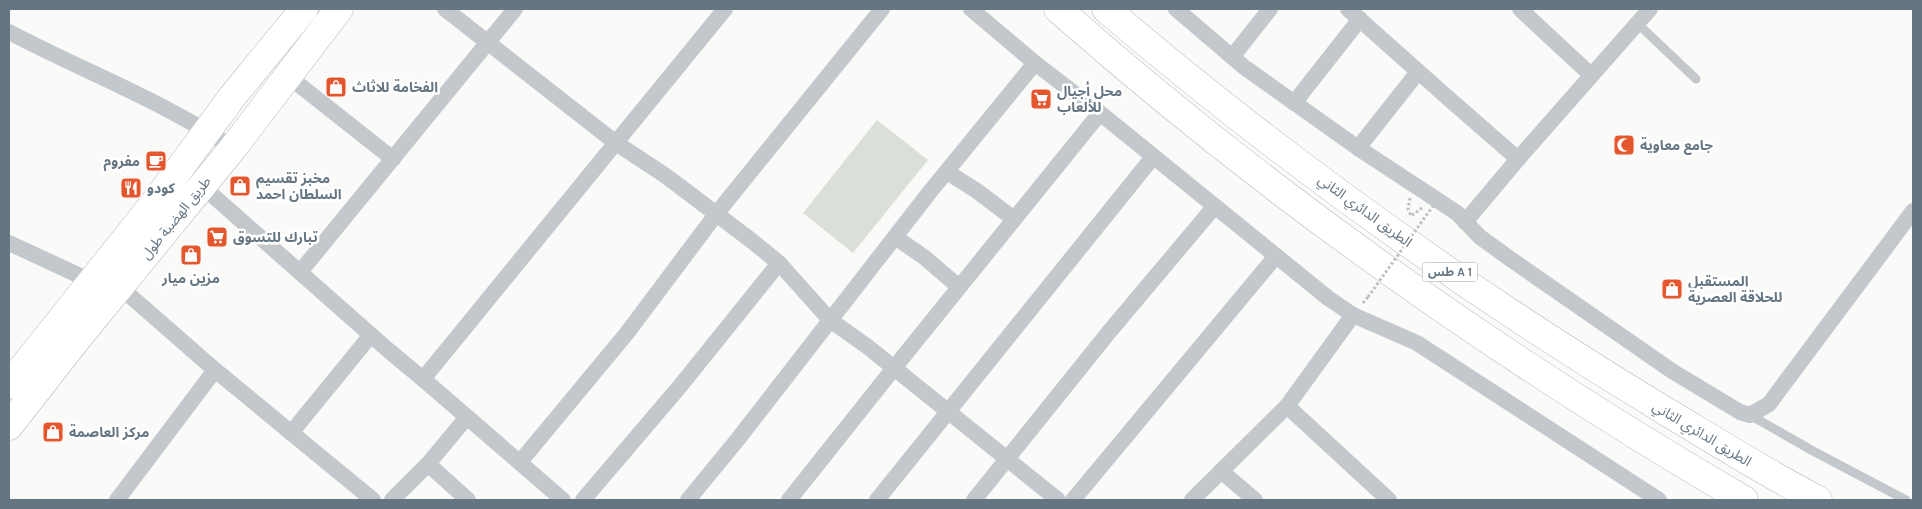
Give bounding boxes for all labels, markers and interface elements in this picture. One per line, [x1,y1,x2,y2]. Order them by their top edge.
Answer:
shop icon: الفخامة للاثاث [324,75,348,99]
place label: الفخامة للاثاث [352,79,438,96]
place label: محل أجيال للألعاب [1057,81,1122,116]
supermarket icon: محل أجيال للألعاب [1029,87,1053,111]
mosque icon: جامع معاوية [1612,133,1636,157]
place label: جامع معاوية [1640,137,1713,155]
cafe icon: مفروم [144,149,168,173]
place label: مفروم [104,153,140,172]
place label: مخبز تقسيم السلطان احمد [256,170,342,203]
street label: الطريق الدائري الثاني [1313,171,1415,253]
street label: طريق الهضبة طول [137,173,215,263]
shop icon: مخبز تقسيم السلطان احمد [228,174,252,198]
restaurant icon: كودو [119,176,143,200]
place label: كودو [147,180,176,197]
supermarket icon: تبارك للتسوق [205,225,229,249]
place label: تبارك للتسوق [233,229,318,246]
shop icon: مزين ميار [179,243,203,267]
road number: طس A 1 [1422,262,1478,282]
place label: مزين ميار [161,270,220,287]
place label: المستقبل للحلاقة العصرية [1688,273,1783,306]
shop icon: المستقبل للحلاقة العصرية [1660,277,1684,301]
street label: الطريق الدائري الثاني [1648,398,1754,472]
shop icon: مركز العاصمة [41,420,65,444]
place label: مركز العاصمة [69,424,149,441]

